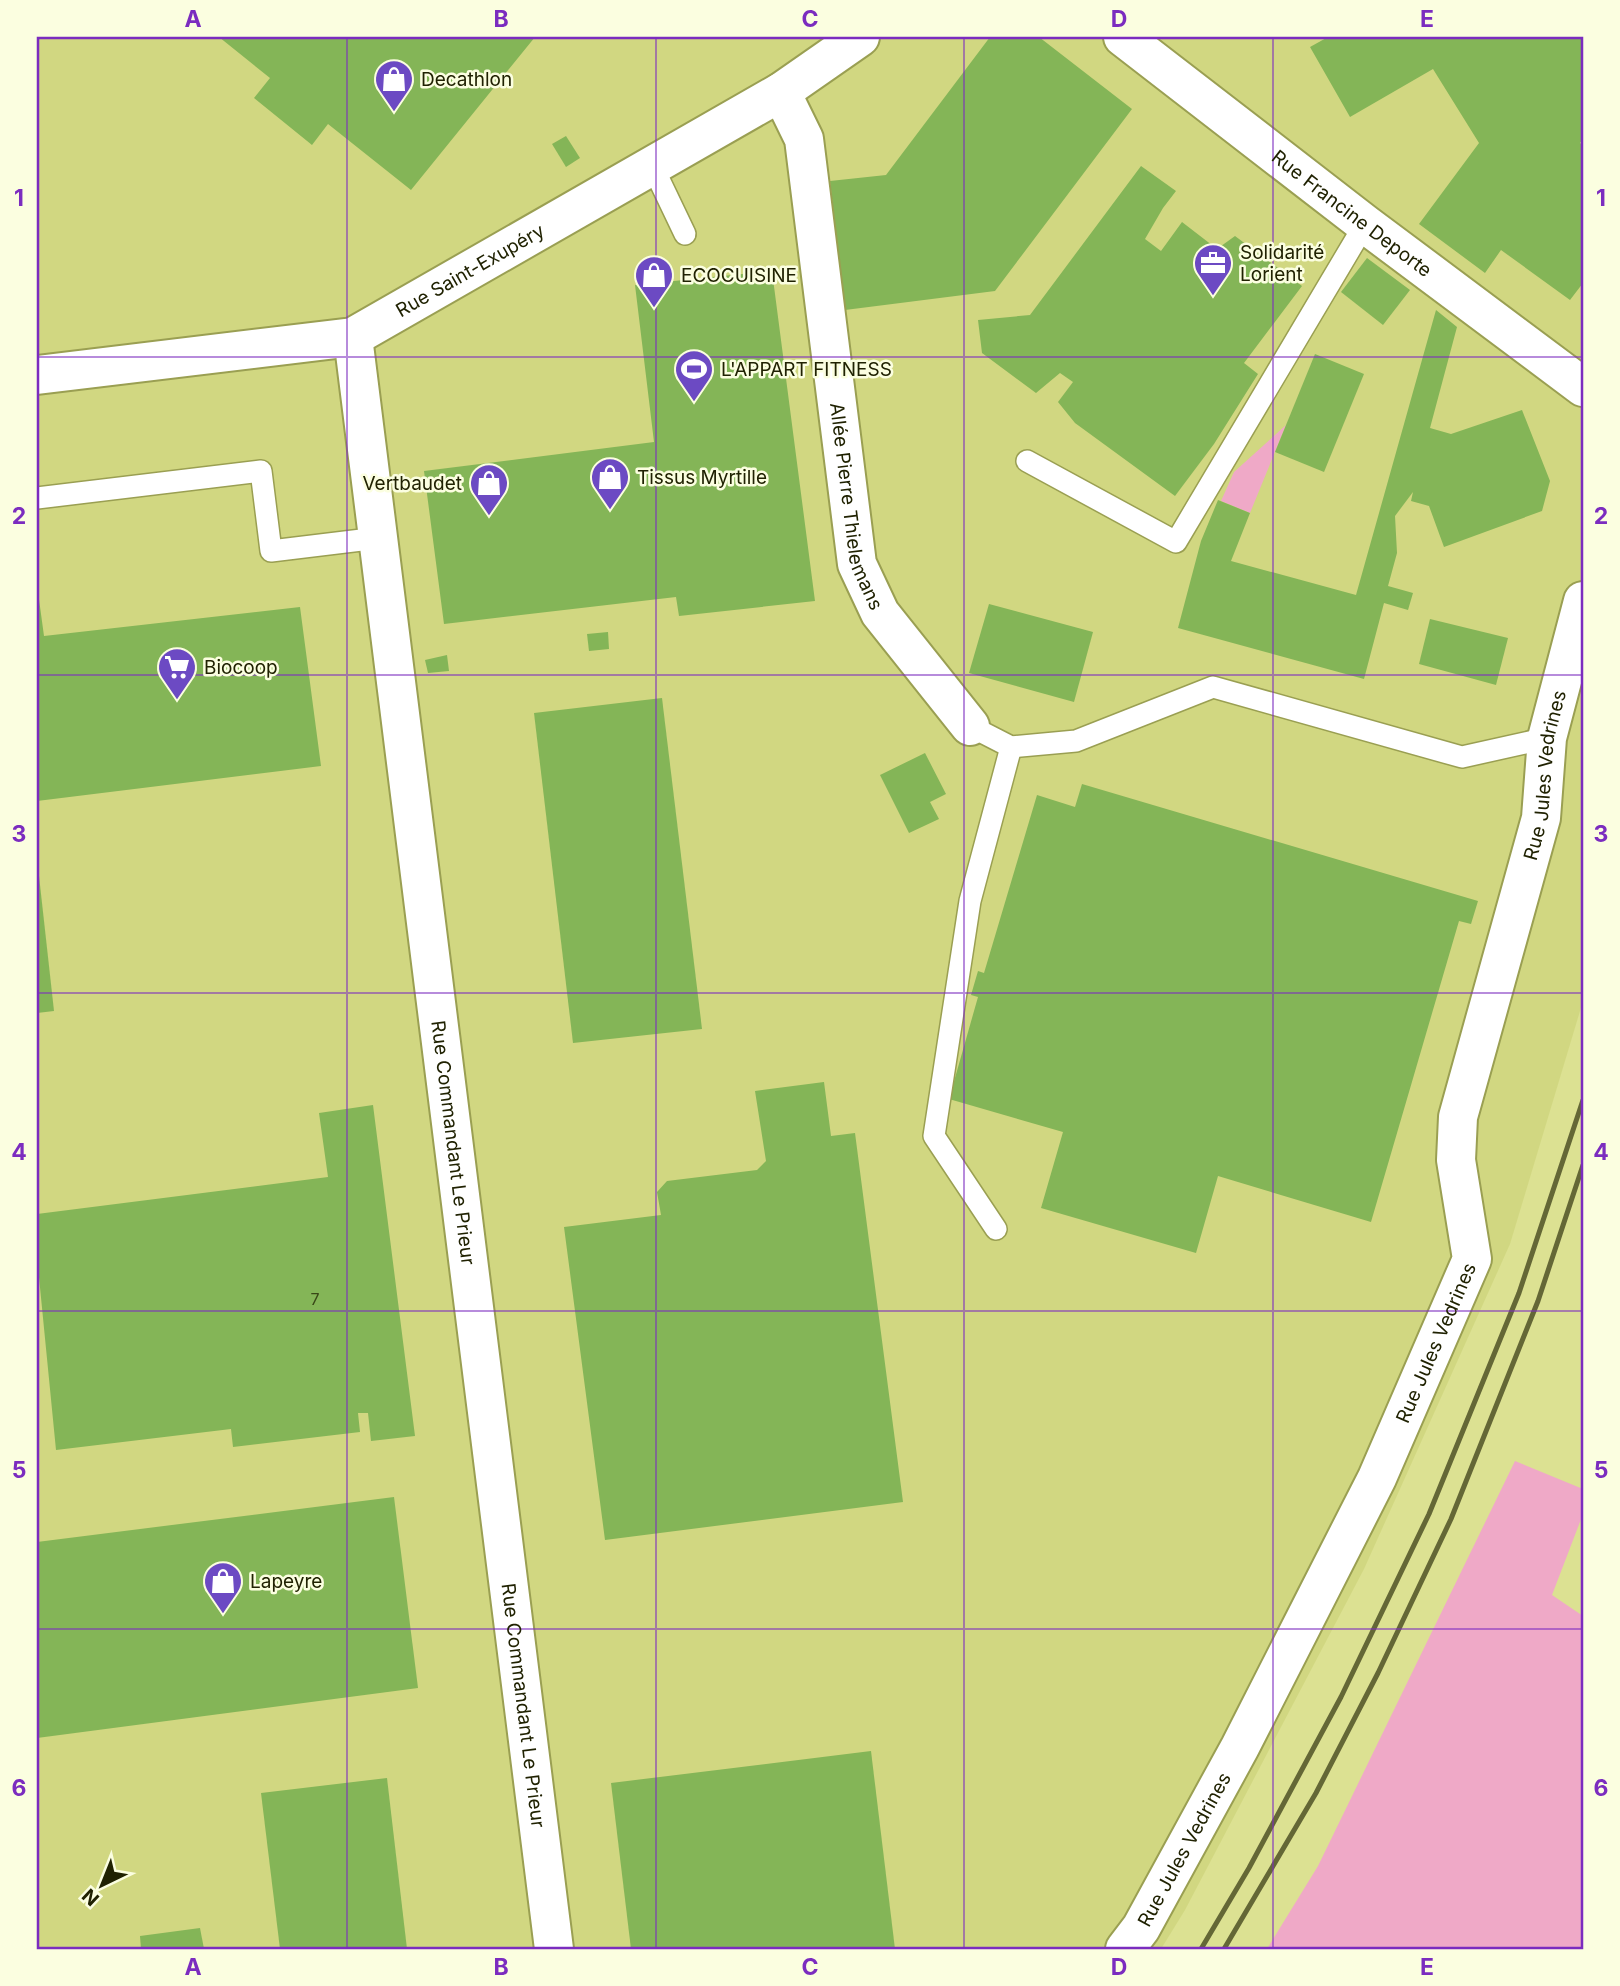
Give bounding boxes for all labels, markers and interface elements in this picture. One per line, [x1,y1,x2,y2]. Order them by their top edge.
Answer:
text: A [184,5,202,33]
text: B [493,5,509,33]
text: C [801,5,819,33]
text: D [1111,5,1127,33]
text: E [1420,5,1434,33]
shop icon: Decathlon [373,58,415,113]
place label: Decathlon [421,68,512,91]
street label: Rue Francine Deporte [1267,145,1436,282]
text: 1 [14,184,24,212]
text: 1 [1596,184,1606,212]
street label: Rue Saint-Exupéry [392,219,549,322]
place label: Solidarité Lorient [1240,241,1324,286]
office icon: Solidarité Lorient [1192,242,1234,297]
shop icon: ECOCUISINE [633,254,675,309]
place label: ECOCUISINE [681,264,797,287]
sports icon: L'APPART FITNESS [673,348,715,403]
place label: L'APPART FITNESS [721,358,892,381]
street label: Allée Pierre Thielemans [825,401,888,614]
shop icon: Tissus Myrtille [589,456,631,511]
shop icon: Vertbaudet [468,462,510,517]
place label: Tissus Myrtille [637,466,767,489]
place label: Vertbaudet [362,472,462,495]
text: 2 [12,502,26,530]
text: 2 [1594,502,1608,530]
supermarket icon: Biocoop [156,646,198,701]
place label: Biocoop [204,656,278,679]
street label: Rue Jules Vedrines [1519,688,1571,863]
text: 3 [12,820,26,848]
text: 3 [1594,820,1608,848]
street label: Rue Commandant Le Prieur [426,1019,480,1266]
text: 4 [11,1138,27,1166]
text: 4 [1593,1138,1609,1166]
street label: Rue Jules Vedrines [1391,1259,1481,1427]
house number: 7 [310,1289,320,1309]
text: 5 [12,1456,26,1484]
text: 5 [1594,1456,1608,1484]
shop icon: Lapeyre [202,1560,244,1615]
place label: Lapeyre [250,1570,322,1593]
street label: Rue Commandant Le Prieur [496,1582,550,1829]
street label: Rue Jules Vedrines [1133,1769,1236,1931]
text: 6 [12,1774,26,1802]
text: 6 [1594,1774,1608,1802]
north arrow [66,1850,136,1920]
text: N [78,1884,104,1910]
text: A [184,1953,202,1981]
text: B [493,1953,509,1981]
text: C [801,1953,819,1981]
text: D [1111,1953,1127,1981]
text: E [1420,1953,1434,1981]

